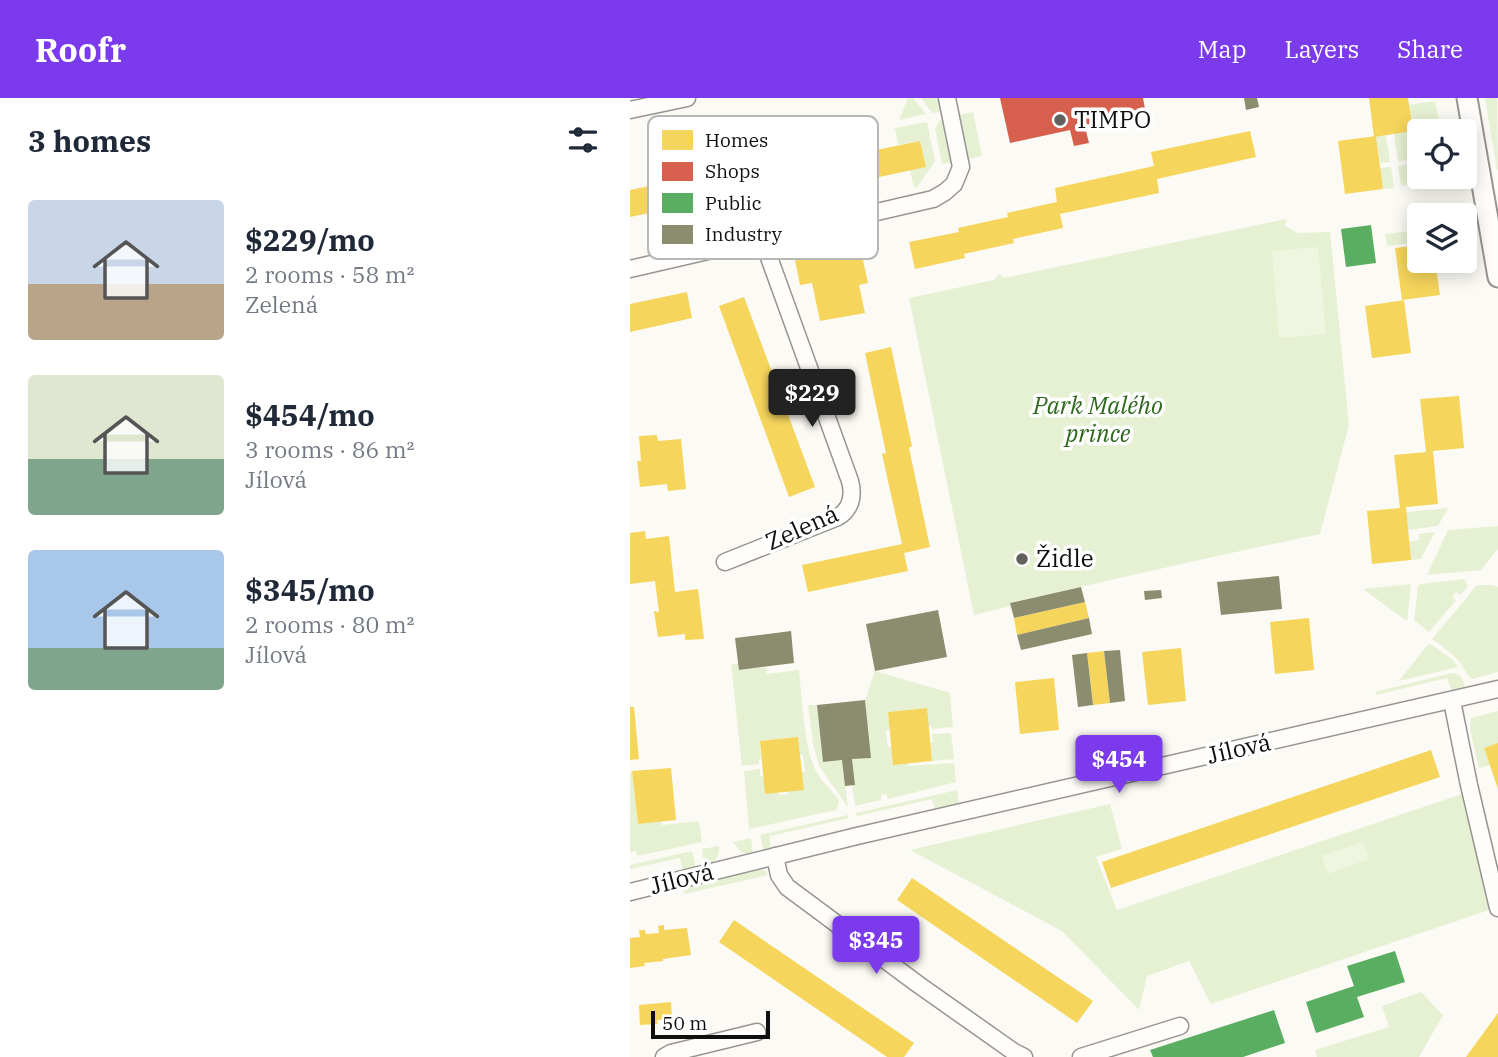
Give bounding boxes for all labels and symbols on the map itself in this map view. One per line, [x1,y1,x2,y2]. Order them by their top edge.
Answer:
place label: TIMPO [1074,103,1151,135]
marker: TIMPO [1052,112,1068,128]
legend [648,116,878,259]
text: Homes [705,128,768,152]
text: Shops [705,159,760,183]
text: Public [705,191,762,215]
text: Industry [705,222,783,246]
pin: $229 [771,370,853,429]
park label: Park Malého prince [1032,389,1163,449]
street label: Zelená [760,497,843,557]
place label: Židle [1036,542,1094,574]
marker: Židle [1014,551,1030,567]
street label: Jílová [1204,725,1274,771]
pin: $454 [1078,736,1160,795]
street label: Jílová [647,855,717,901]
pin: $345 [835,916,917,976]
scale bar [651,1008,770,1040]

